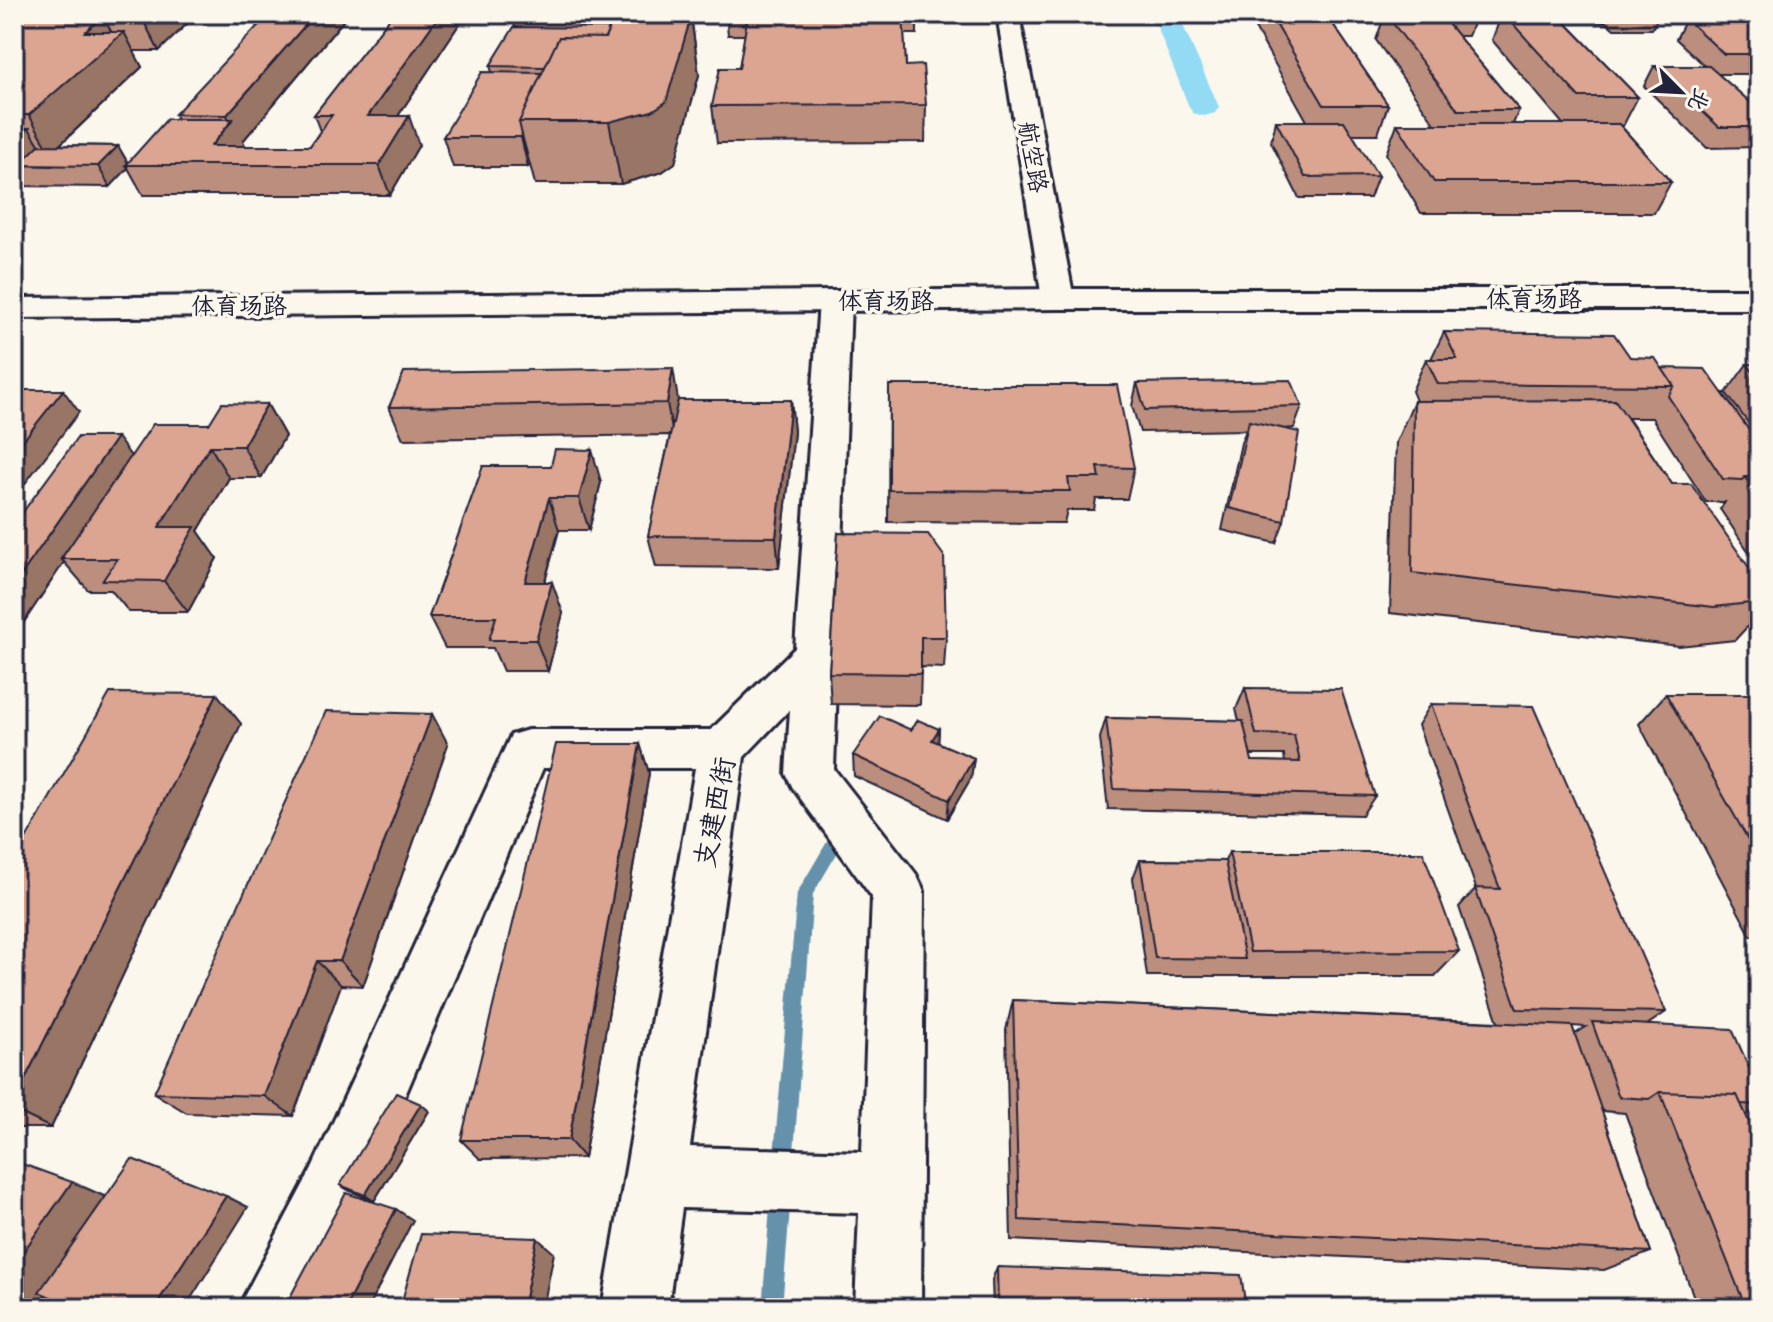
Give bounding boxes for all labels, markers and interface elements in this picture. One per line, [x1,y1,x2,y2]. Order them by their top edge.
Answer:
north arrow [1641,52,1721,132]
text: 北 [1682,84,1716,115]
street label: 航空路 [1013,119,1054,195]
street label: 体育场路 [1486,284,1582,313]
street label: 体育场路 [838,286,934,315]
street label: 体育场路 [191,291,287,320]
street label: 支建西街 [687,754,741,870]

